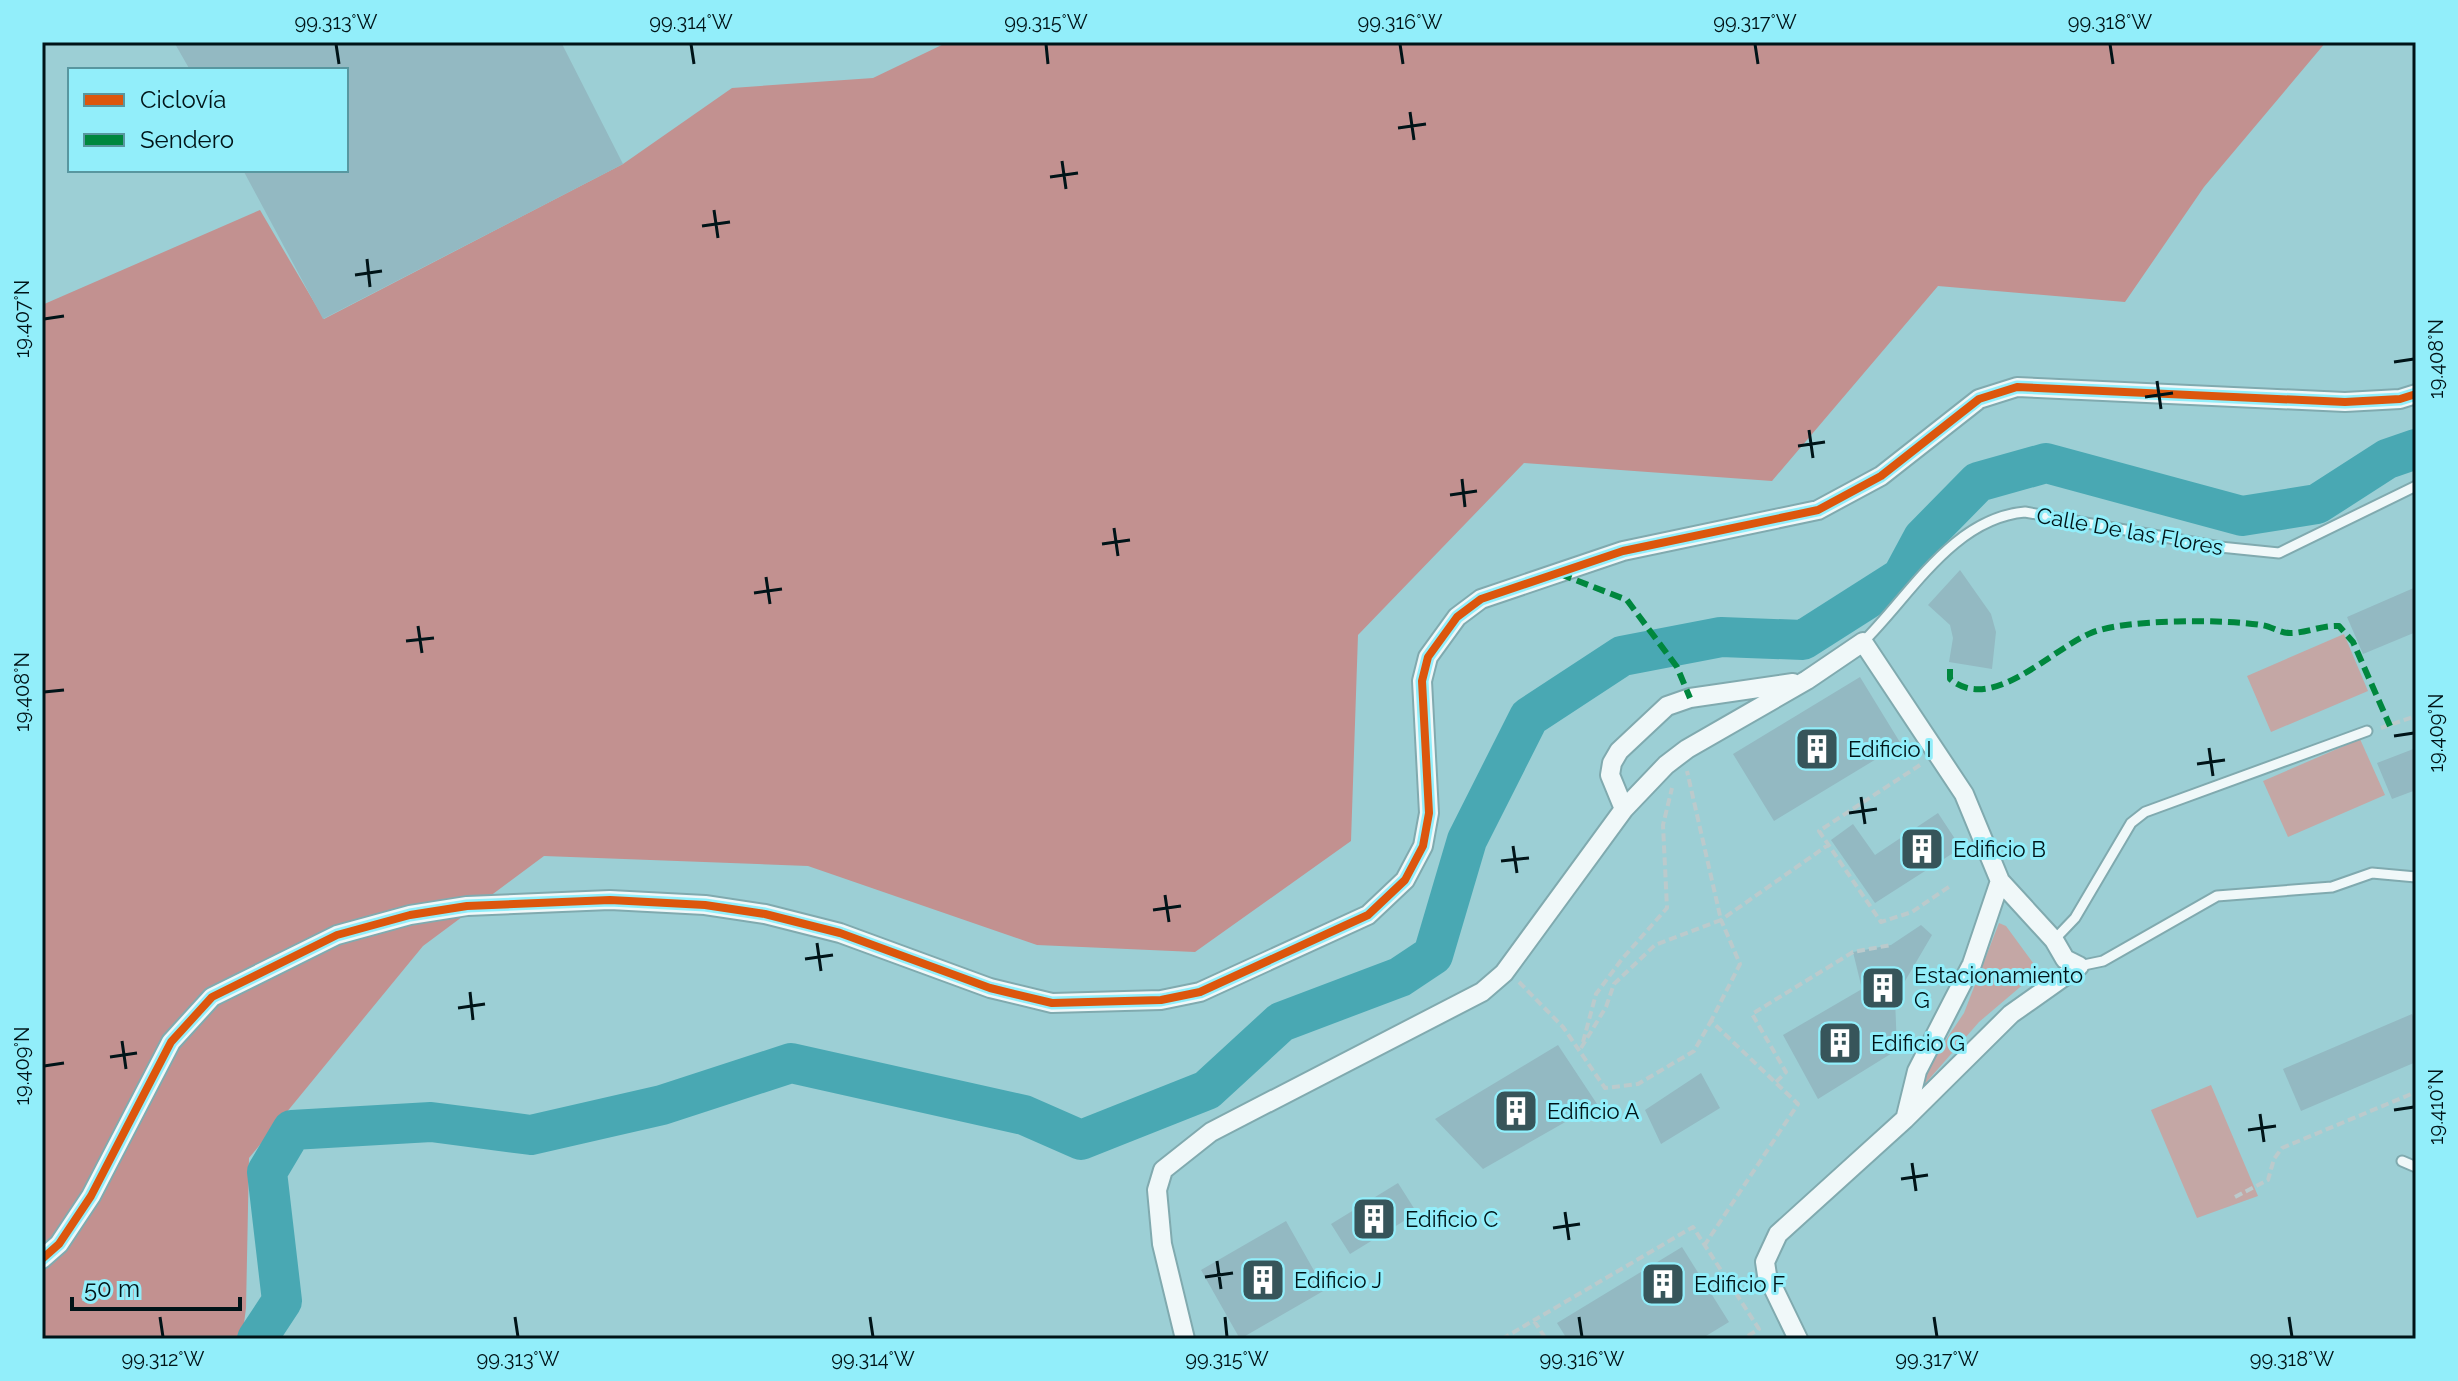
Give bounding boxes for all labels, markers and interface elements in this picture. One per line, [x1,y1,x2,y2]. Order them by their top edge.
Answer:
text: 99.313°W [295,10,378,34]
text: 99.314°W [649,10,733,34]
text: 99.315°W [1004,10,1088,34]
text: 99.316°W [1358,10,1442,34]
text: 99.317°W [1713,10,1797,34]
text: 99.318°W [2068,10,2152,34]
legend [68,68,348,172]
text: Ciclovía [140,85,226,114]
text: Sendero [140,125,234,154]
text: 19.407°N [10,280,34,358]
text: 19.408°N [2424,319,2448,399]
street label: Calle De las Flores [2035,502,2225,560]
text: 19.408°N [10,652,34,732]
text: 19.409°N [2424,693,2448,773]
building icon: Edificio I [1793,725,1841,773]
place label: Edificio I [1848,736,1932,762]
building icon: Edificio B [1898,825,1946,873]
place label: Edificio B [1953,836,2046,862]
place label: Estacionamiento G [1914,962,2083,1013]
building icon: Estacionamiento G [1859,964,1907,1012]
building icon: Edificio G [1816,1019,1864,1067]
text: 19.409°N [10,1026,34,1106]
place label: Edificio G [1871,1030,1965,1056]
text: 19.410°N [2424,1069,2448,1145]
building icon: Edificio A [1492,1087,1540,1135]
place label: Edificio A [1547,1098,1640,1124]
building icon: Edificio C [1350,1195,1398,1243]
place label: Edificio C [1405,1206,1498,1232]
building icon: Edificio J [1239,1256,1287,1304]
building icon: Edificio F [1639,1260,1687,1308]
scale bar [72,1261,240,1311]
place label: Edificio J [1294,1267,1382,1293]
place label: Edificio F [1694,1271,1785,1297]
text: 50 m [84,1274,140,1303]
text: 99.312°W [122,1347,205,1371]
text: 99.313°W [477,1347,560,1371]
text: 99.314°W [831,1347,915,1371]
text: 99.315°W [1185,1347,1269,1371]
text: 99.316°W [1540,1347,1624,1371]
text: 99.317°W [1895,1347,1979,1371]
text: 99.318°W [2250,1347,2334,1371]

